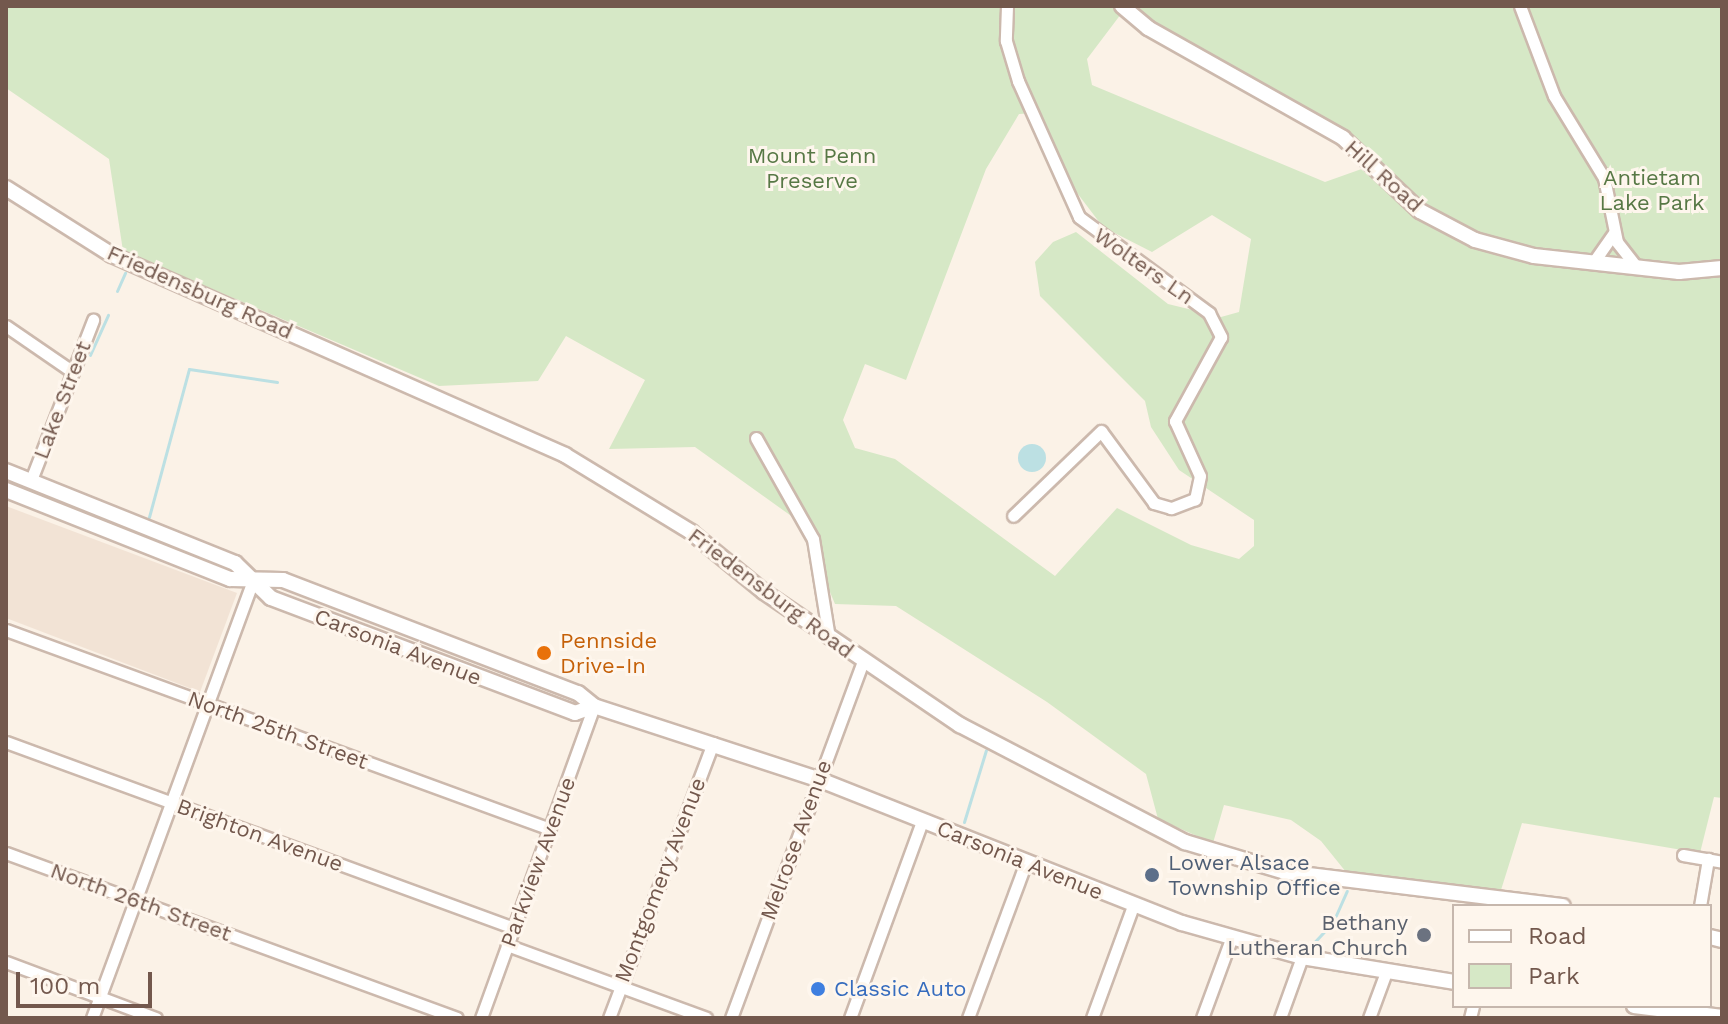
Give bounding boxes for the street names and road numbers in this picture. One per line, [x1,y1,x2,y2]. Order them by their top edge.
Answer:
street label: Hill Road [1339,134,1429,218]
street label: Wolters Ln [1089,222,1199,310]
street label: Friedensburg Road [103,239,297,345]
street label: Lake Street [27,337,97,463]
street label: Friedensburg Road [683,522,859,664]
street label: Carsonia Avenue [310,603,486,691]
street label: North 25th Street [184,685,372,775]
street label: Melrose Avenue [755,756,837,924]
street label: Parkview Avenue [495,773,581,951]
street label: Montgomery Avenue [608,773,712,987]
street label: Brighton Avenue [173,793,347,877]
street label: Carsonia Avenue [932,814,1108,906]
street label: North 26th Street [47,857,235,947]

